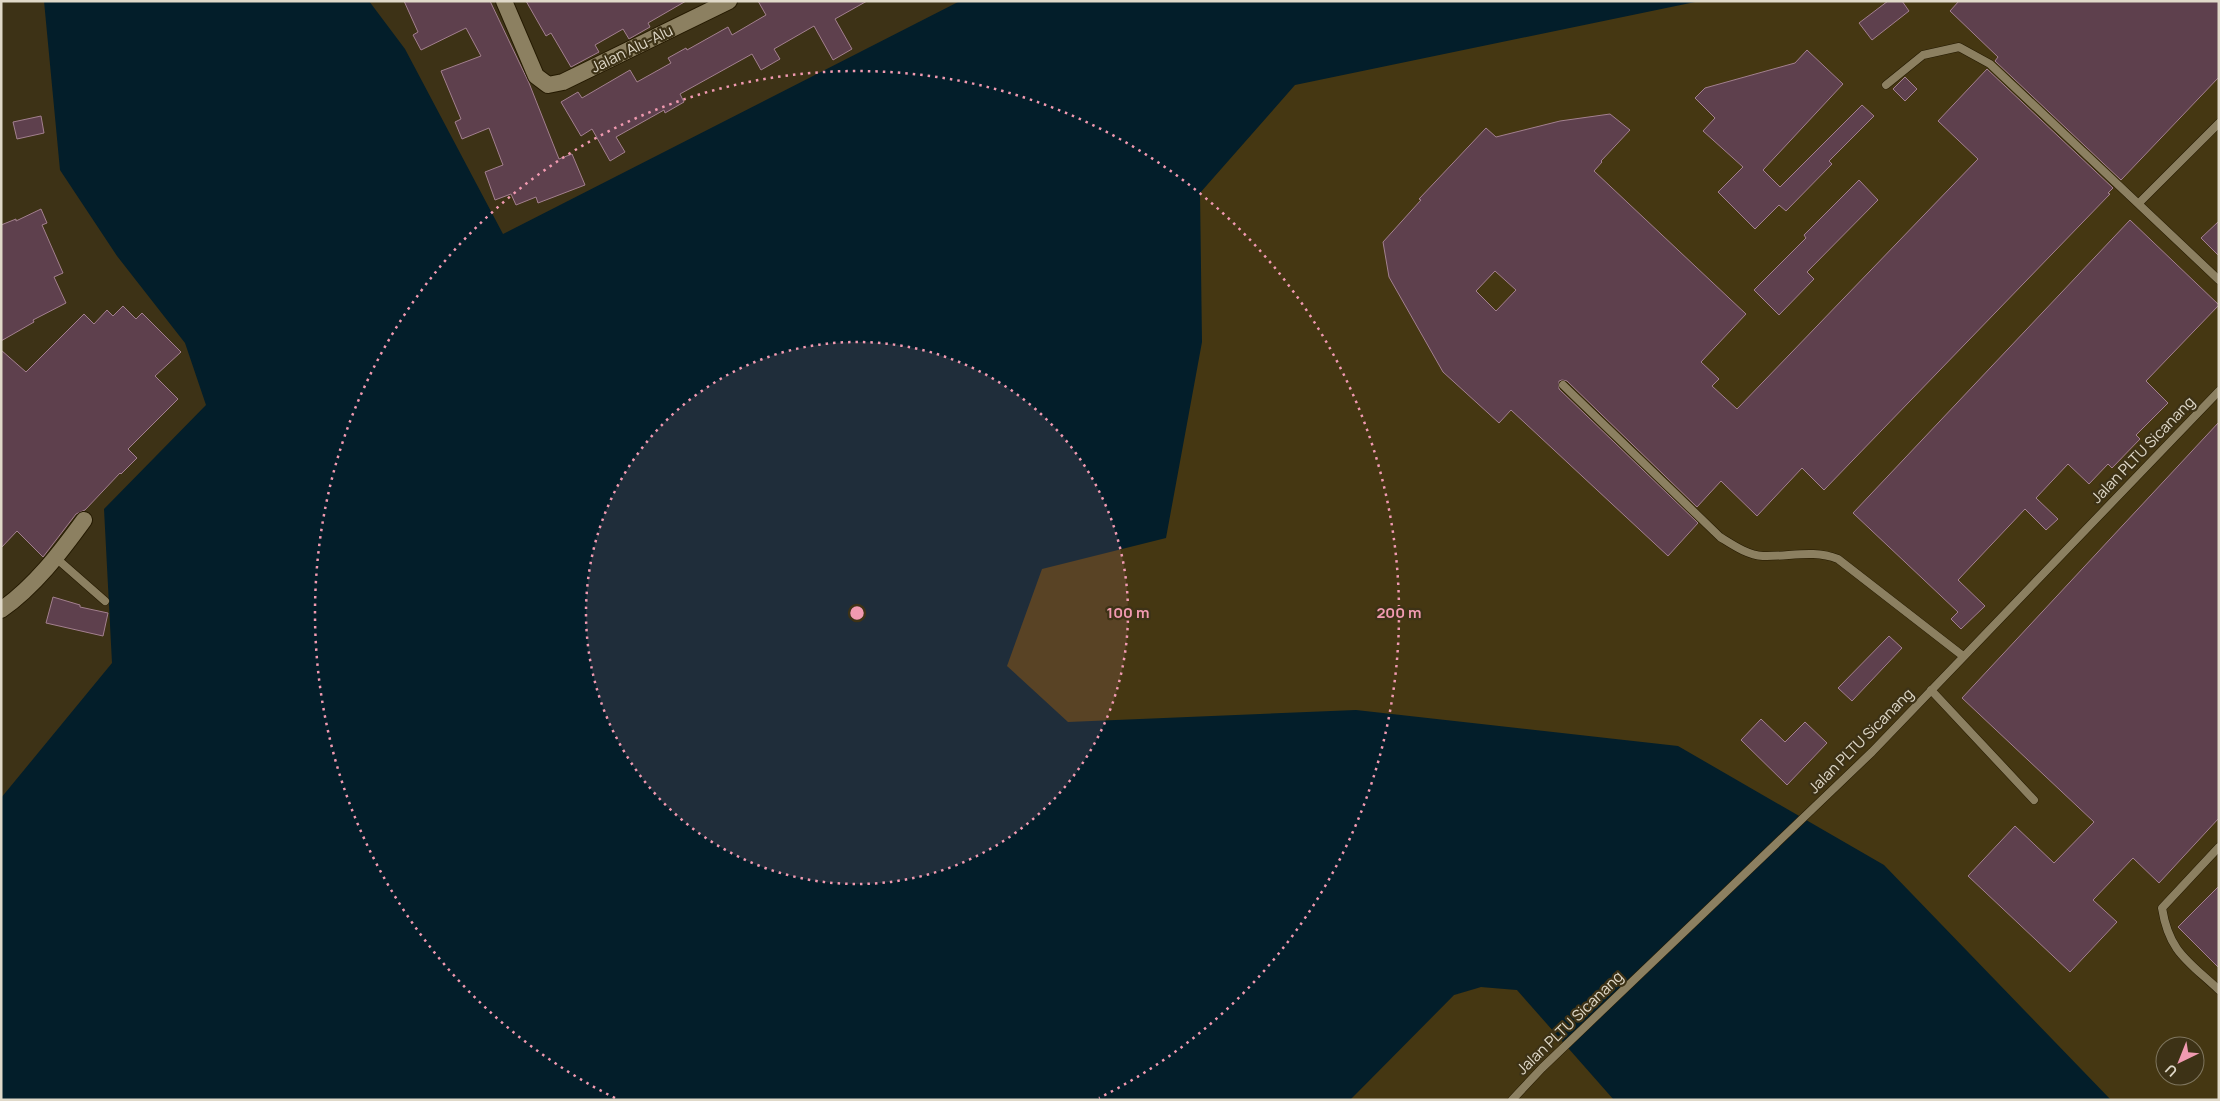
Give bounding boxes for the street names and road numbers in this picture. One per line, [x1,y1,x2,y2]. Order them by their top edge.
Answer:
street label: Jalan Alu-Alu [587,20,676,77]
street label: Jalan PLTU Sicanang [2086,392,2199,508]
street label: Jalan PLTU Sicanang [1803,683,1918,798]
street label: Jalan PLTU Sicanang [1512,966,1628,1079]

